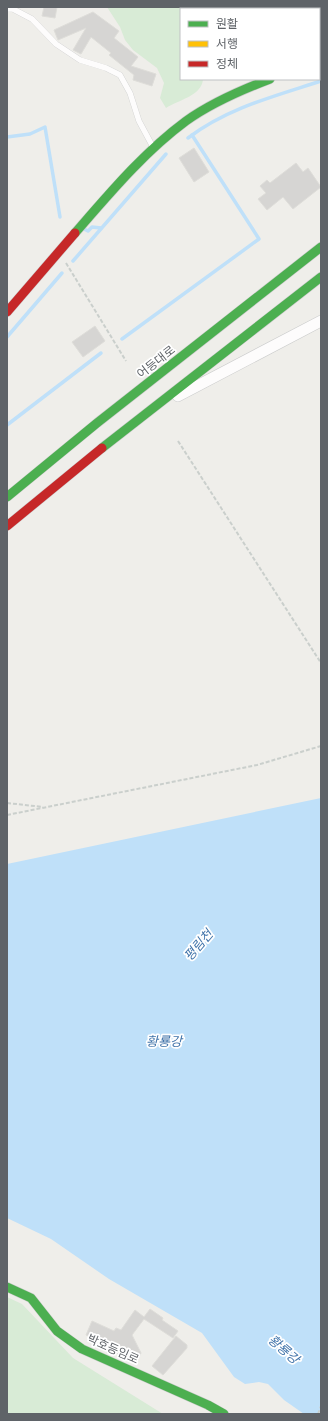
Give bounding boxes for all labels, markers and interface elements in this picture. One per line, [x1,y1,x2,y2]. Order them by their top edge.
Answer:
legend [180,8,320,80]
text: 원활 [216,17,238,31]
text: 서행 [216,37,238,51]
text: 정체 [216,57,238,71]
street label: 어등대로 [134,343,178,381]
water label: 평림천 [181,926,216,964]
water label: 황룡강 [146,1034,184,1049]
street label: 박호등임로 [85,1331,141,1367]
water label: 황룡강 [265,1332,304,1368]

